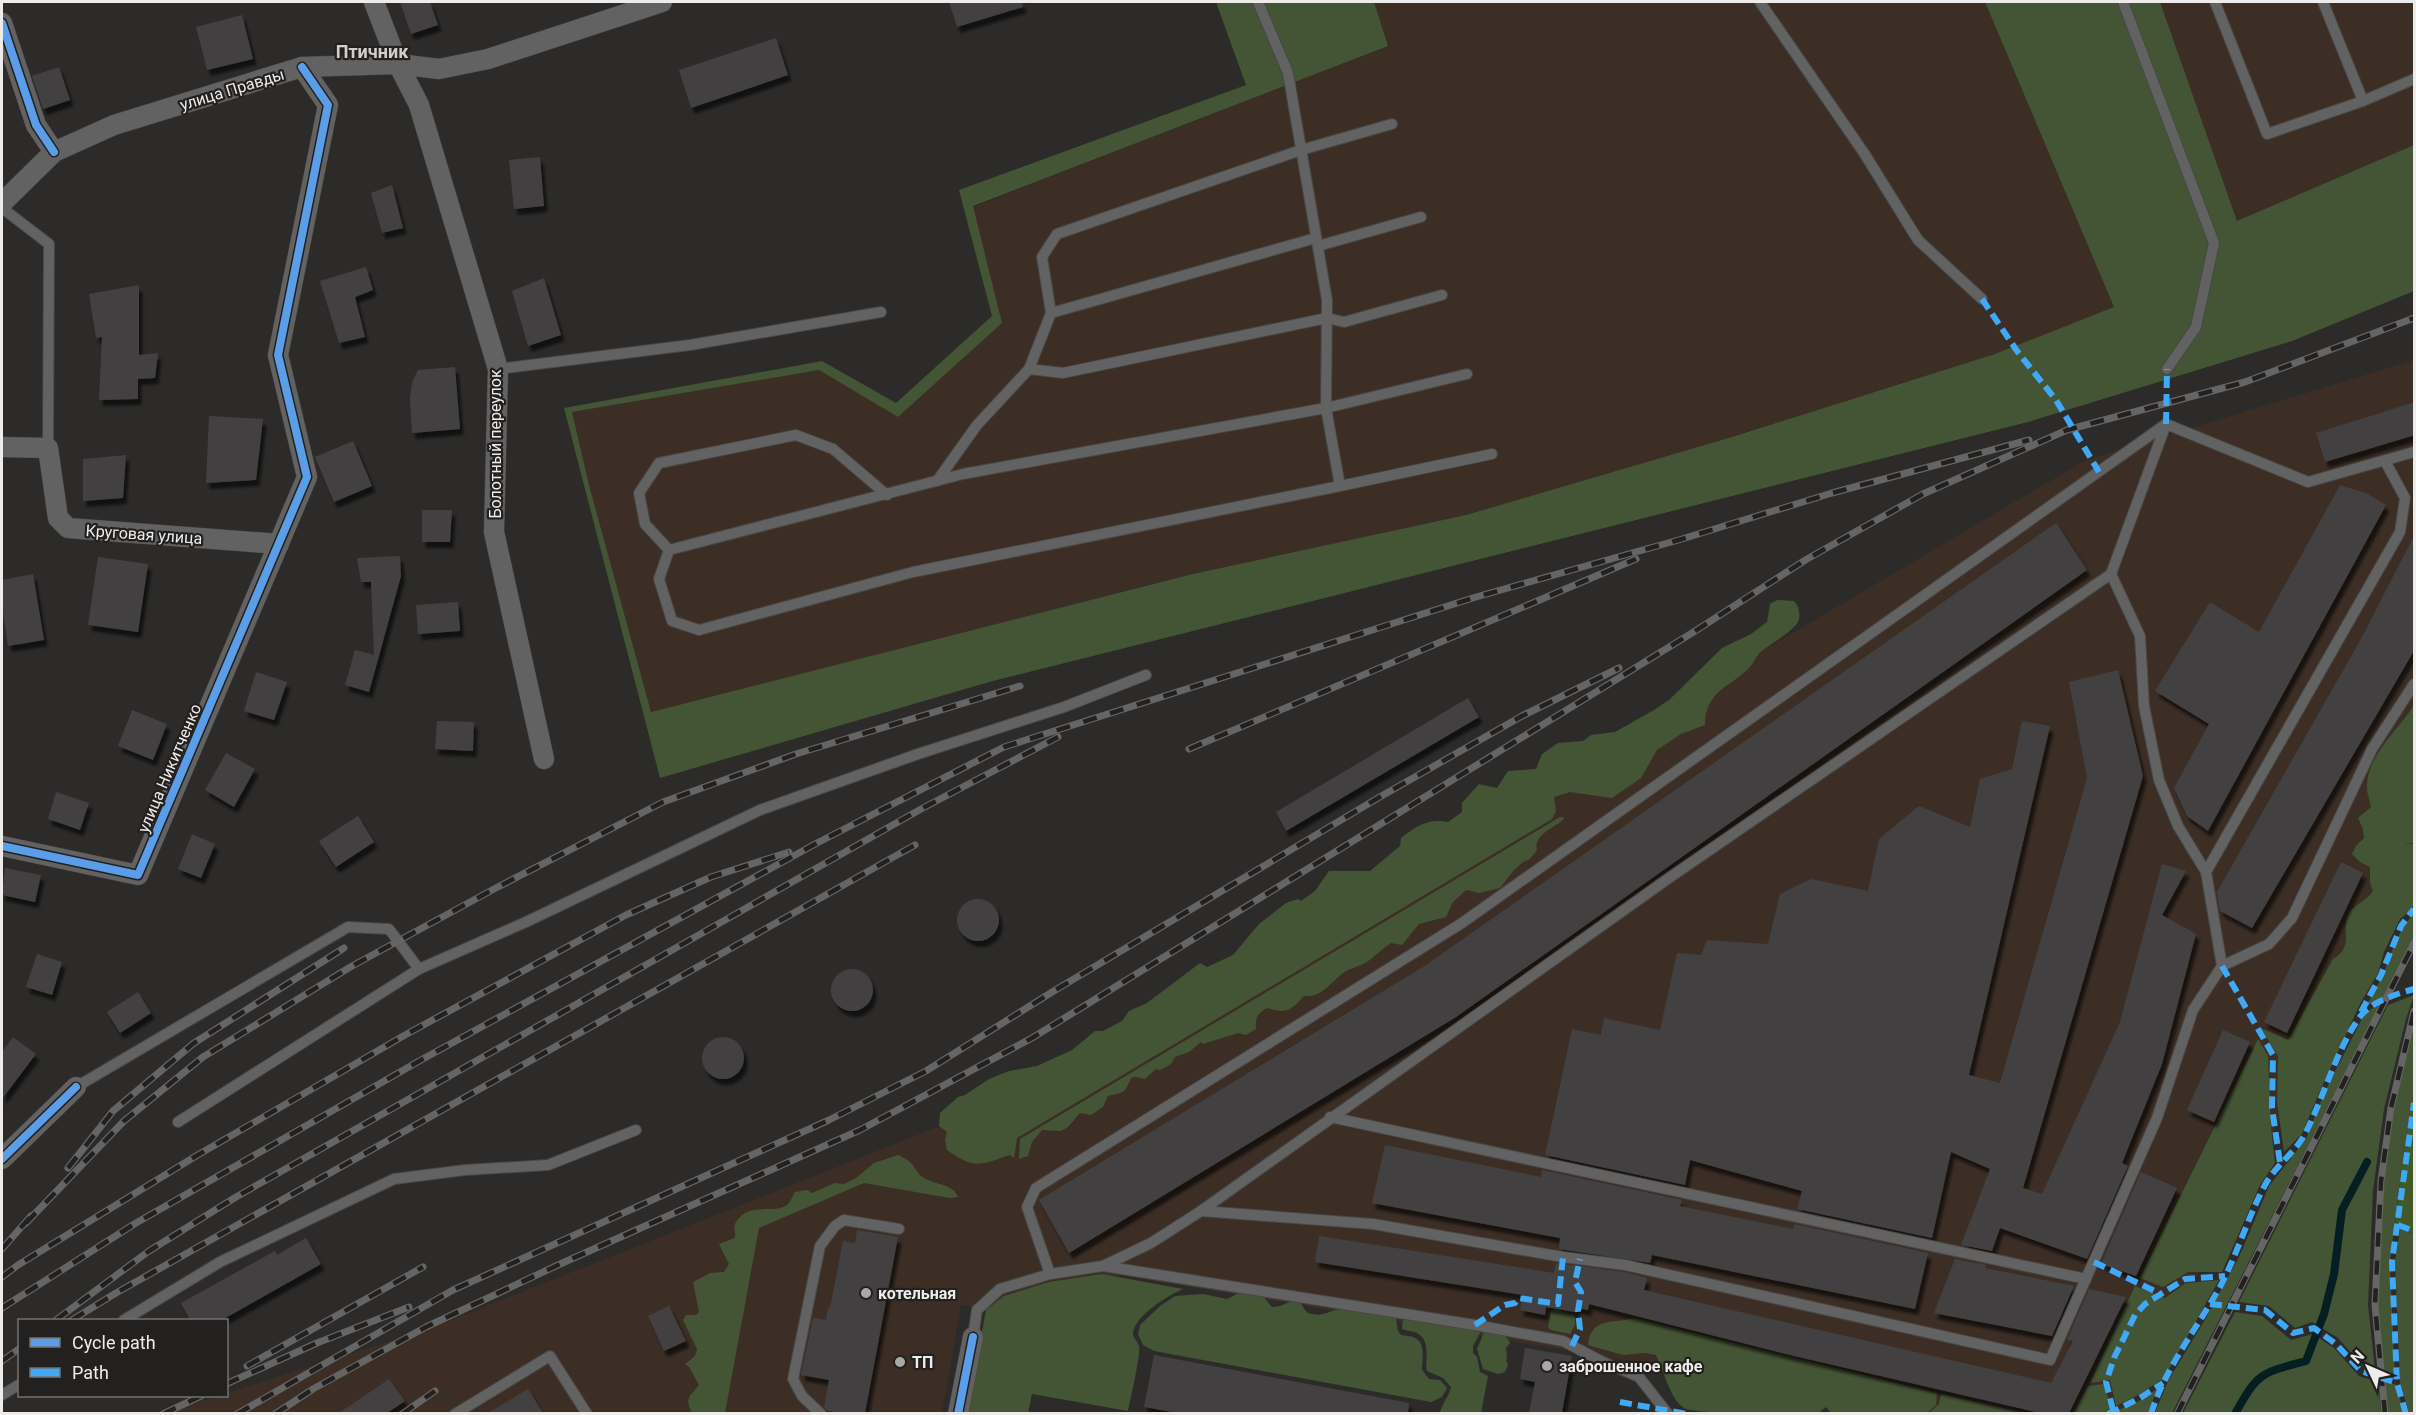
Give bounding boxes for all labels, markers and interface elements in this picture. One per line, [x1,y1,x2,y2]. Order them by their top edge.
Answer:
district label: Птичник [336,41,409,62]
street label: улица Правды [178,65,287,114]
street label: Болотный переулок [486,369,505,519]
street label: Круговая улица [85,521,203,548]
street label: улица Никитченко [134,701,205,835]
place label: котельная [878,1284,956,1303]
marker: котельная [859,1286,873,1300]
legend [18,1319,228,1397]
text: Cycle path [72,1332,156,1353]
north arrow [2338,1337,2398,1397]
text: N [2347,1346,2368,1368]
place label: ТП [912,1353,933,1372]
marker: ТП [893,1355,907,1369]
place label: заброшенное кафе [1559,1357,1703,1376]
marker: заброшенное кафе [1540,1359,1554,1373]
text: Path [72,1362,109,1383]

